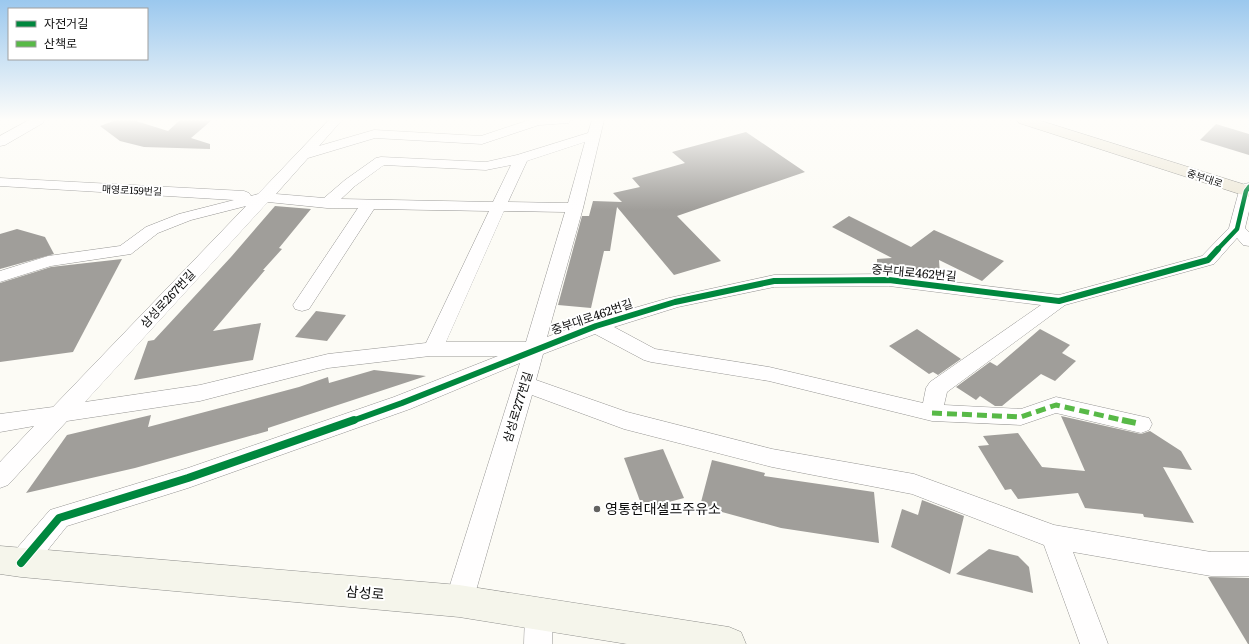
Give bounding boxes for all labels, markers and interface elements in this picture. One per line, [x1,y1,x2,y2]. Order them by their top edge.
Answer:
legend [8,8,148,60]
text: 자전거길 [44,14,88,32]
text: 산책로 [44,34,77,52]
street label: 중부대로 [1185,165,1225,190]
street label: 매영로159번길 [101,180,163,199]
street label: 중부대로462번길 [871,259,957,285]
street label: 삼성로267번길 [136,265,199,331]
street label: 중부대로462번길 [548,294,635,338]
street label: 삼성로277번길 [498,369,536,444]
place label: 영통현대셀프주유소 [605,498,721,518]
marker: 영통현대셀프주유소 [592,504,602,514]
street label: 삼성로 [345,580,385,604]

